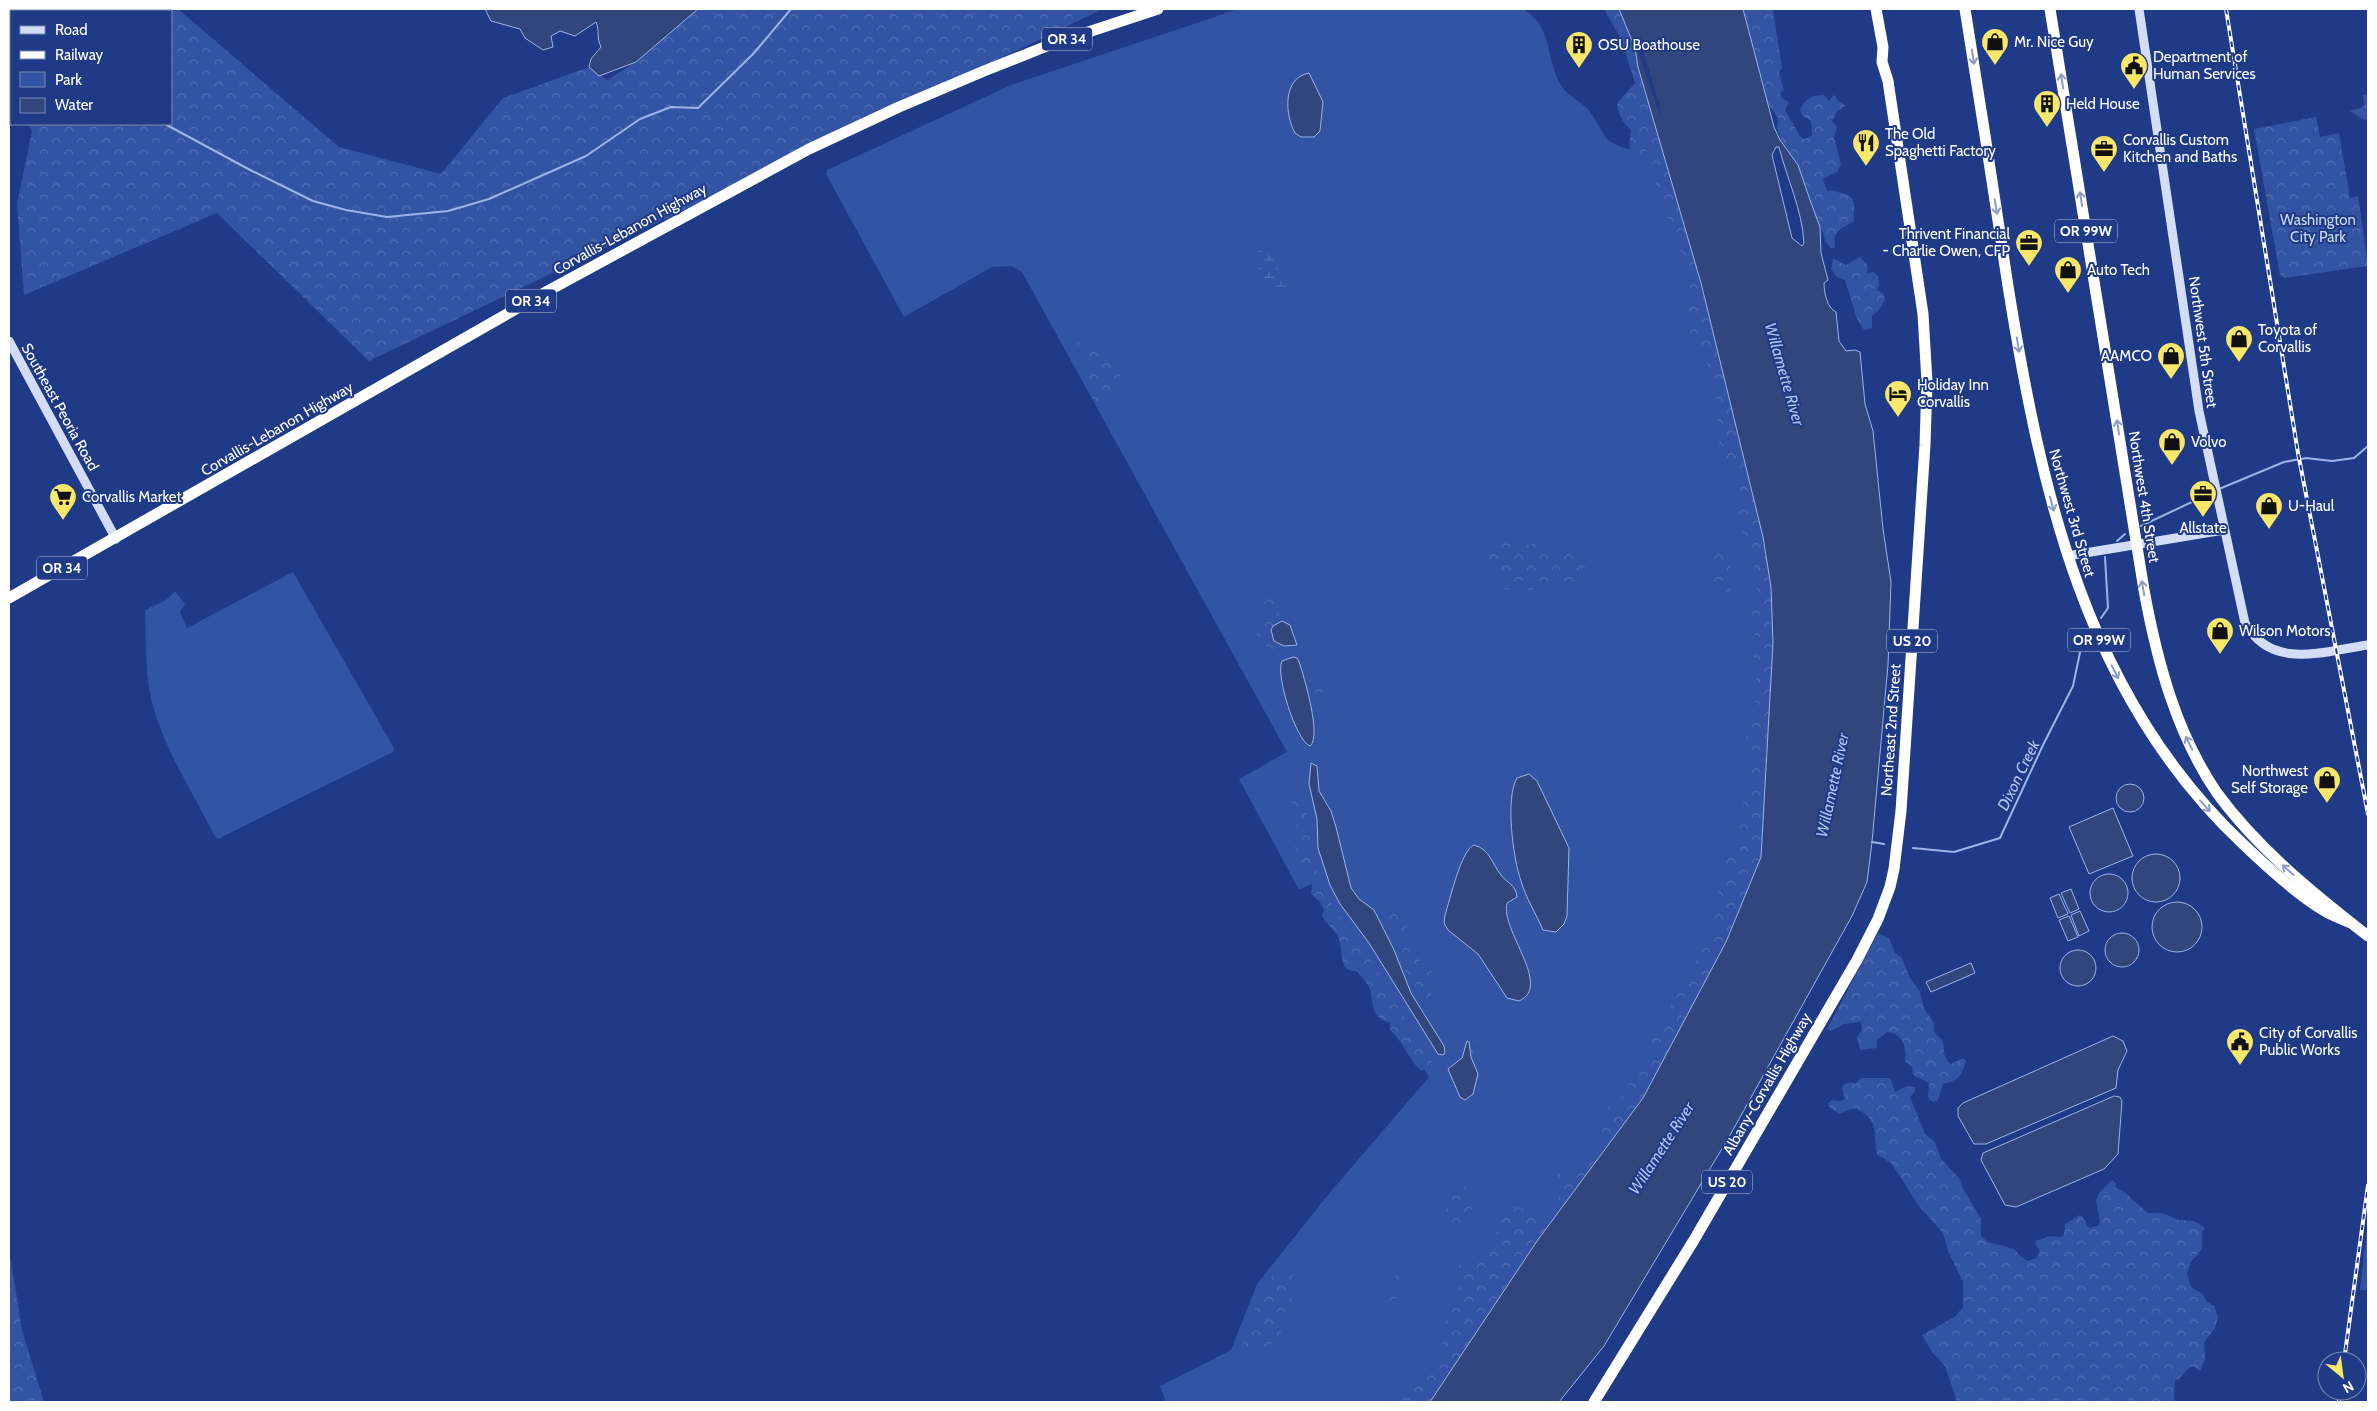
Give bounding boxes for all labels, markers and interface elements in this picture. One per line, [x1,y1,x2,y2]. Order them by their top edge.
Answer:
legend [10,10,172,125]
text: Road [55,21,88,39]
shop icon: Mr. Nice Guy [1980,27,2010,66]
road number: OR 34 [1042,28,1092,50]
building icon: OSU Boathouse [1564,30,1594,69]
place label: Mr. Nice Guy [2014,33,2094,51]
place label: OSU Boathouse [1598,36,1700,54]
text: Railway [55,46,104,64]
one-way arrow [1968,48,1978,64]
place label: Department of Human Services [2153,48,2256,83]
public building icon: Department of Human Services [2119,51,2149,90]
text: Park [55,71,82,89]
one-way arrow [2057,74,2067,90]
building icon: Held House [2032,89,2062,128]
place label: Held House [2066,95,2140,113]
text: Water [55,96,93,114]
place label: The Old Spaghetti Factory [1885,125,1996,160]
restaurant icon: The Old Spaghetti Factory [1851,128,1881,167]
place label: Corvallis Custom Kitchen and Baths [2123,131,2237,166]
office icon: Corvallis Custom Kitchen and Baths [2089,134,2119,173]
street label: Corvallis-Lebanon Highway [550,179,710,279]
one-way arrow [2076,191,2086,207]
one-way arrow [1991,199,2001,215]
park label: Washington City Park [2280,211,2356,246]
road number: OR 99W [2055,220,2117,242]
place label: Thrivent Financial - Charlie Owen, CFP [1882,225,2010,260]
office icon: Thrivent Financial - Charlie Owen, CFP [2014,228,2044,267]
shop icon: Auto Tech [2053,255,2083,294]
place label: Auto Tech [2087,261,2150,279]
street label: Northwest 5th Street [2185,275,2221,409]
road number: OR 34 [506,290,556,312]
water label: Willamette River [1761,320,1809,429]
place label: Toyota of Corvallis [2258,321,2317,356]
shop icon: Toyota of Corvallis [2224,324,2254,363]
one-way arrow [2013,337,2023,353]
street label: Southeast Peoria Road [17,340,103,474]
shop icon: AAMCO [2156,341,2186,380]
place label: AAMCO [2101,347,2152,365]
place label: Holiday Inn Corvallis [1917,376,1989,411]
street label: Corvallis-Lebanon Highway [198,378,357,480]
hotel icon: Holiday Inn Corvallis [1883,379,1913,418]
one-way arrow [2113,419,2123,435]
shop icon: Volvo [2157,427,2187,466]
street label: Northwest 4th Street [2125,430,2163,564]
place label: Volvo [2191,433,2226,451]
street label: Northwest 3rd Street [2045,447,2099,579]
office icon: Allstate [2188,479,2218,518]
supermarket icon: Corvallis Market [48,482,78,521]
place label: Corvallis Market [82,488,182,506]
shop icon: U-Haul [2254,491,2284,530]
one-way arrow [2047,496,2057,512]
place label: U-Haul [2288,497,2335,515]
place label: Allstate [2179,519,2227,537]
road number: OR 34 [37,556,87,580]
one-way arrow [2138,580,2148,596]
shop icon: Wilson Motors [2205,616,2235,655]
place label: Wilson Motors [2239,622,2330,640]
road number: OR 99W [2068,628,2130,652]
road number: US 20 [1887,630,1937,652]
street label: Northeast 2nd Street [1877,663,1905,797]
one-way arrow [2110,665,2120,680]
water label: Willamette River [1812,730,1853,839]
water label: Dixon Creek [1993,736,2044,814]
one-way arrow [2184,736,2194,751]
place label: Northwest Self Storage [2231,762,2308,797]
shop icon: Northwest Self Storage [2312,765,2342,804]
one-way arrow [2200,800,2211,813]
one-way arrow [2282,864,2295,876]
street label: Albany-Corvallis Highway [1719,1009,1815,1158]
place label: City of Corvallis Public Works [2259,1024,2357,1059]
public building icon: City of Corvallis Public Works [2225,1027,2255,1066]
water label: Willamette River [1625,1098,1699,1198]
road number: US 20 [1702,1170,1752,1194]
north arrow [2317,1351,2367,1401]
text: N [2340,1377,2357,1398]

